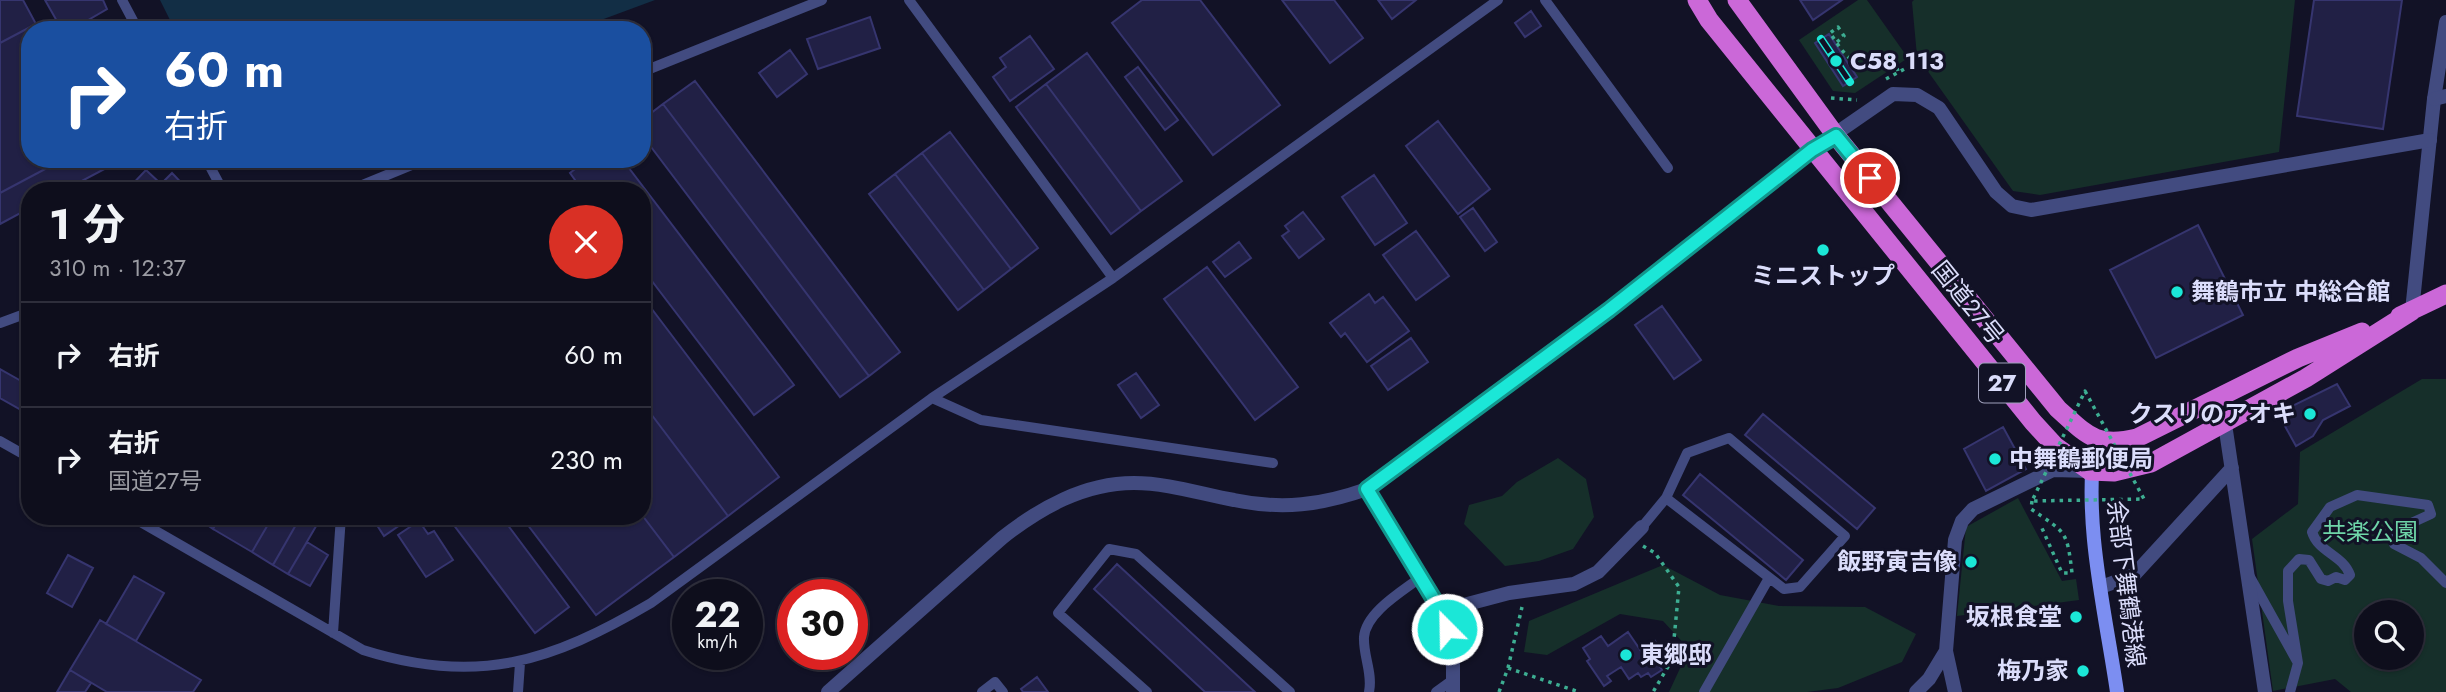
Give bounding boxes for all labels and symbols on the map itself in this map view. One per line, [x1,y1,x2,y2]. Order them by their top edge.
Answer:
place label: C58 113 [1850,43,1944,78]
marker: C58 113 [1828,53,1844,69]
pin [1840,148,1900,208]
marker: ミニストップ [1815,242,1831,258]
street label: 国道27号 [1924,253,2013,352]
place label: ミニストップ [1751,258,1895,293]
place label: 舞鶴市立 中総合館 [2191,274,2390,309]
marker: 舞鶴市立 中総合館 [2169,284,2185,300]
road number: 27 [1979,364,2025,402]
place label: クスリのアオキ [2129,396,2296,431]
marker: クスリのアオキ [2302,406,2318,422]
place label: 中舞鶴郵便局 [2009,441,2153,476]
marker: 中舞鶴郵便局 [1987,451,2003,467]
street label: 余部下舞鶴港線 [2099,498,2154,669]
park label: 共楽公園 [2322,514,2418,549]
place label: 飯野寅吉像 [1837,544,1957,579]
marker: 飯野寅吉像 [1963,554,1979,570]
speed limit sign: 30 [777,579,868,670]
position arrow [1410,592,1484,666]
place label: 坂根食堂 [1966,599,2062,634]
marker: 坂根食堂 [2068,609,2084,625]
place label: 東郷邸 [1640,637,1712,672]
marker: 東郷邸 [1618,647,1634,663]
place label: 梅乃家 [1997,653,2069,688]
marker: 梅乃家 [2075,663,2091,679]

